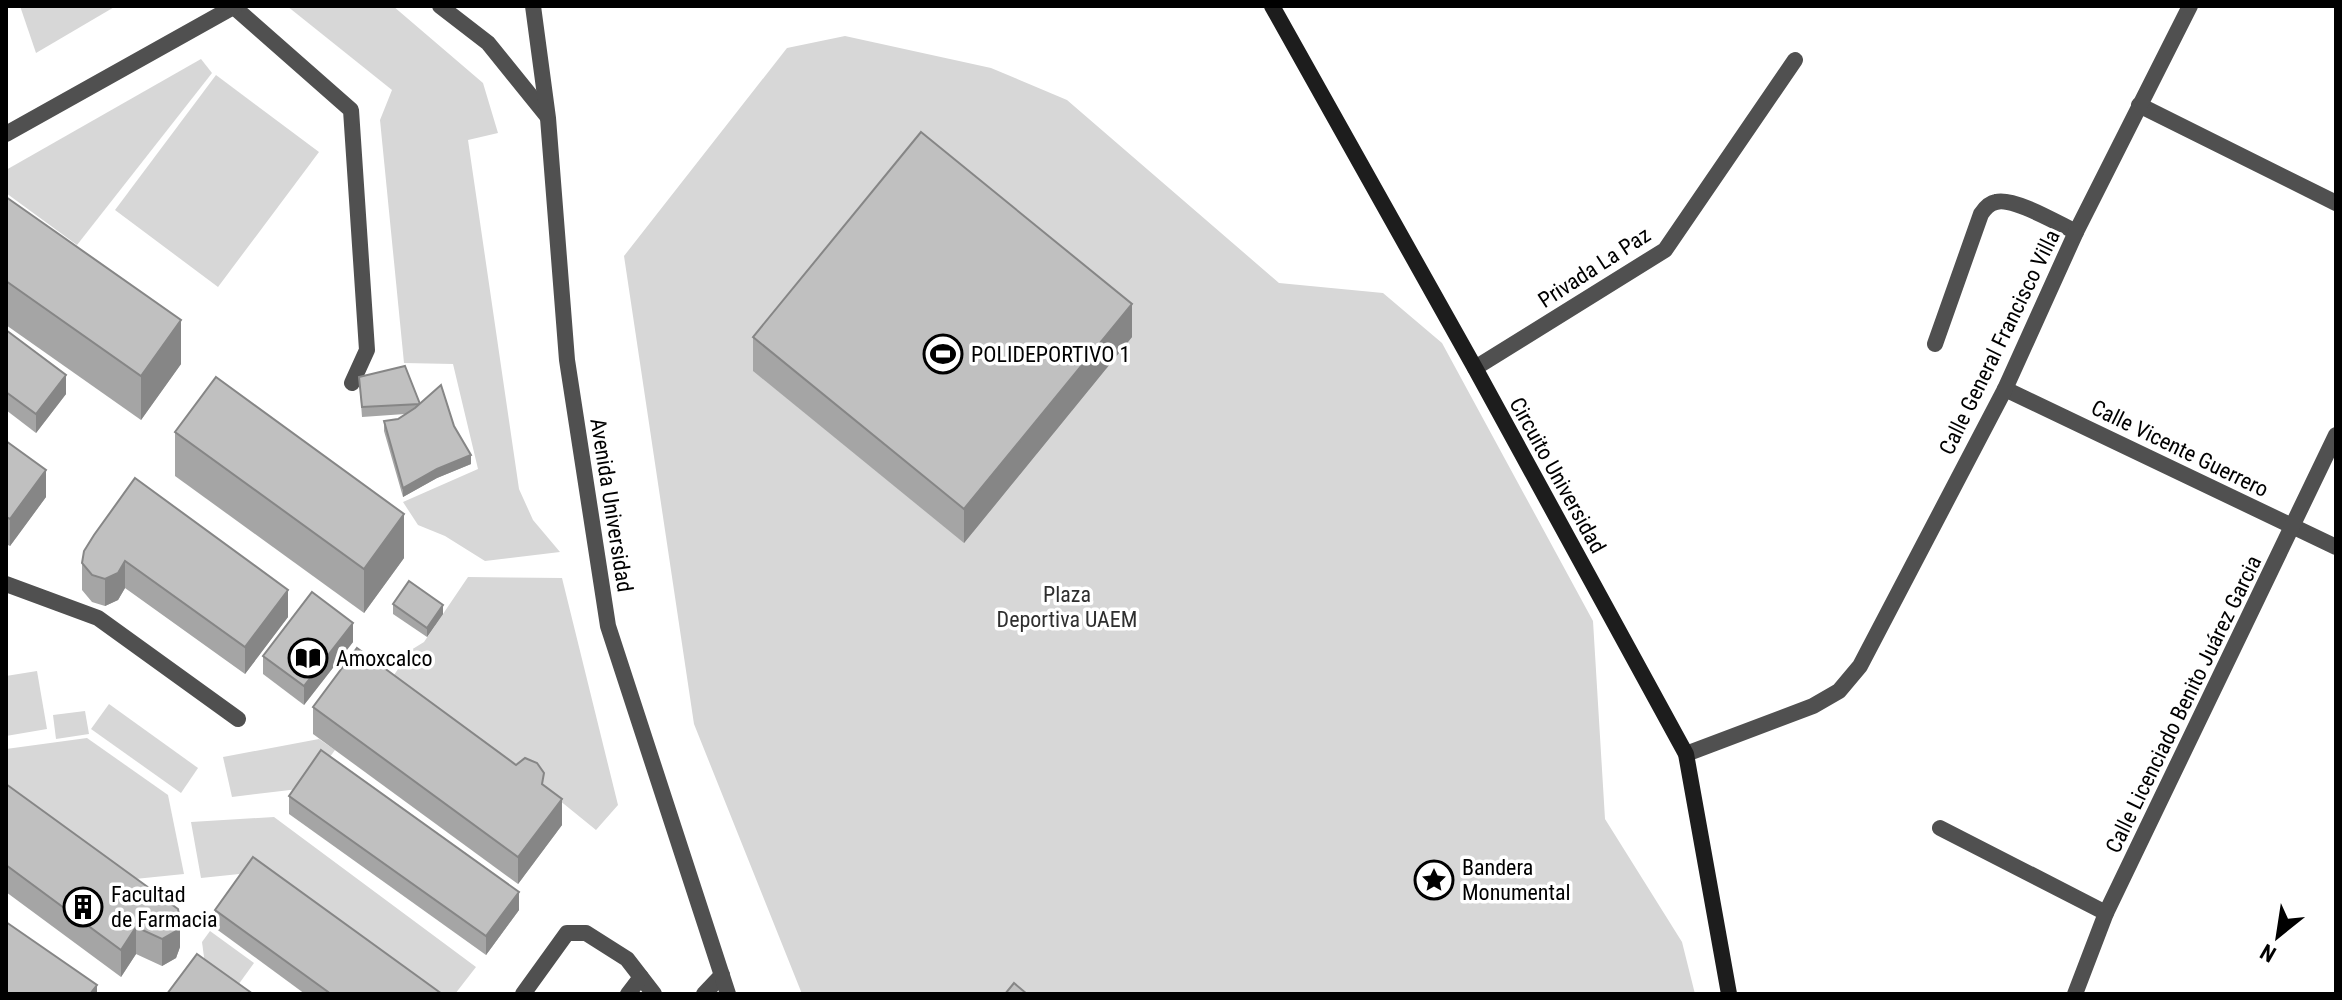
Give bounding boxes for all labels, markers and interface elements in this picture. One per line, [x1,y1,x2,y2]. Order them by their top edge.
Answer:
street label: Privada La Paz [1534,222,1655,313]
street label: Calle General Francisco Villa [1934,226,2065,459]
sports icon: POLIDEPORTIVO 1 [922,333,964,375]
place label: POLIDEPORTIVO 1 [971,342,1130,367]
street label: Circuito Universidad [1504,393,1611,557]
street label: Calle Vicente Guerrero [2087,395,2272,502]
street label: Avenida Universidad [585,416,638,594]
street label: Calle Licenciado Benito Juárez Garcia [2100,552,2266,857]
park label: Plaza Deportiva UAEM [997,582,1137,632]
library icon: Amoxcalco [287,637,329,679]
place label: Amoxcalco [336,646,432,671]
place label: Bandera Monumental [1462,855,1571,905]
place icon: Bandera Monumental [1413,859,1455,901]
place label: Facultad de Farmacia [111,882,218,932]
building icon: Facultad de Farmacia [62,886,104,928]
north arrow [2238,896,2318,976]
text: N [2256,939,2280,967]

